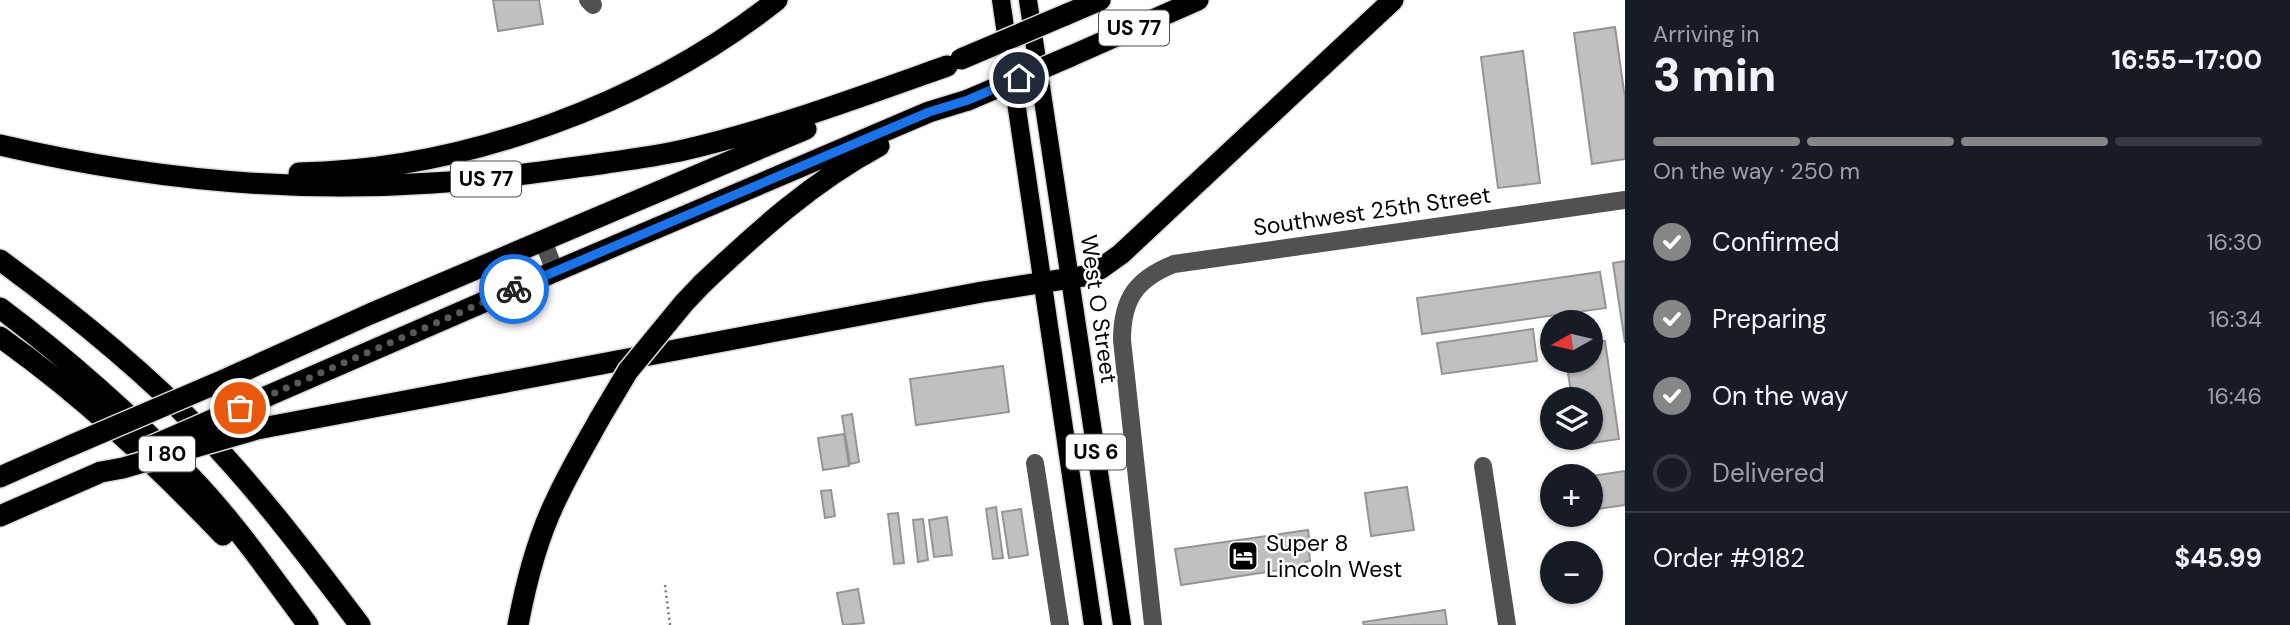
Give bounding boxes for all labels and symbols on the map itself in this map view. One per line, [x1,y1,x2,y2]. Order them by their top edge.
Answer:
road number: US 77 [1099,10,1169,46]
pin [989,48,1049,108]
road number: US 77 [451,162,521,196]
street label: Southwest 25th Street [1251,179,1493,243]
street label: West O Street [1074,233,1124,385]
courier [479,254,549,324]
north arrow [1540,310,1603,373]
pin [210,378,270,438]
road number: US 6 [1066,434,1126,470]
road number: I 80 [139,436,195,472]
place label: Super 8 Lincoln West [1266,528,1402,584]
hotel icon: Super 8 Lincoln West [1226,539,1260,573]

